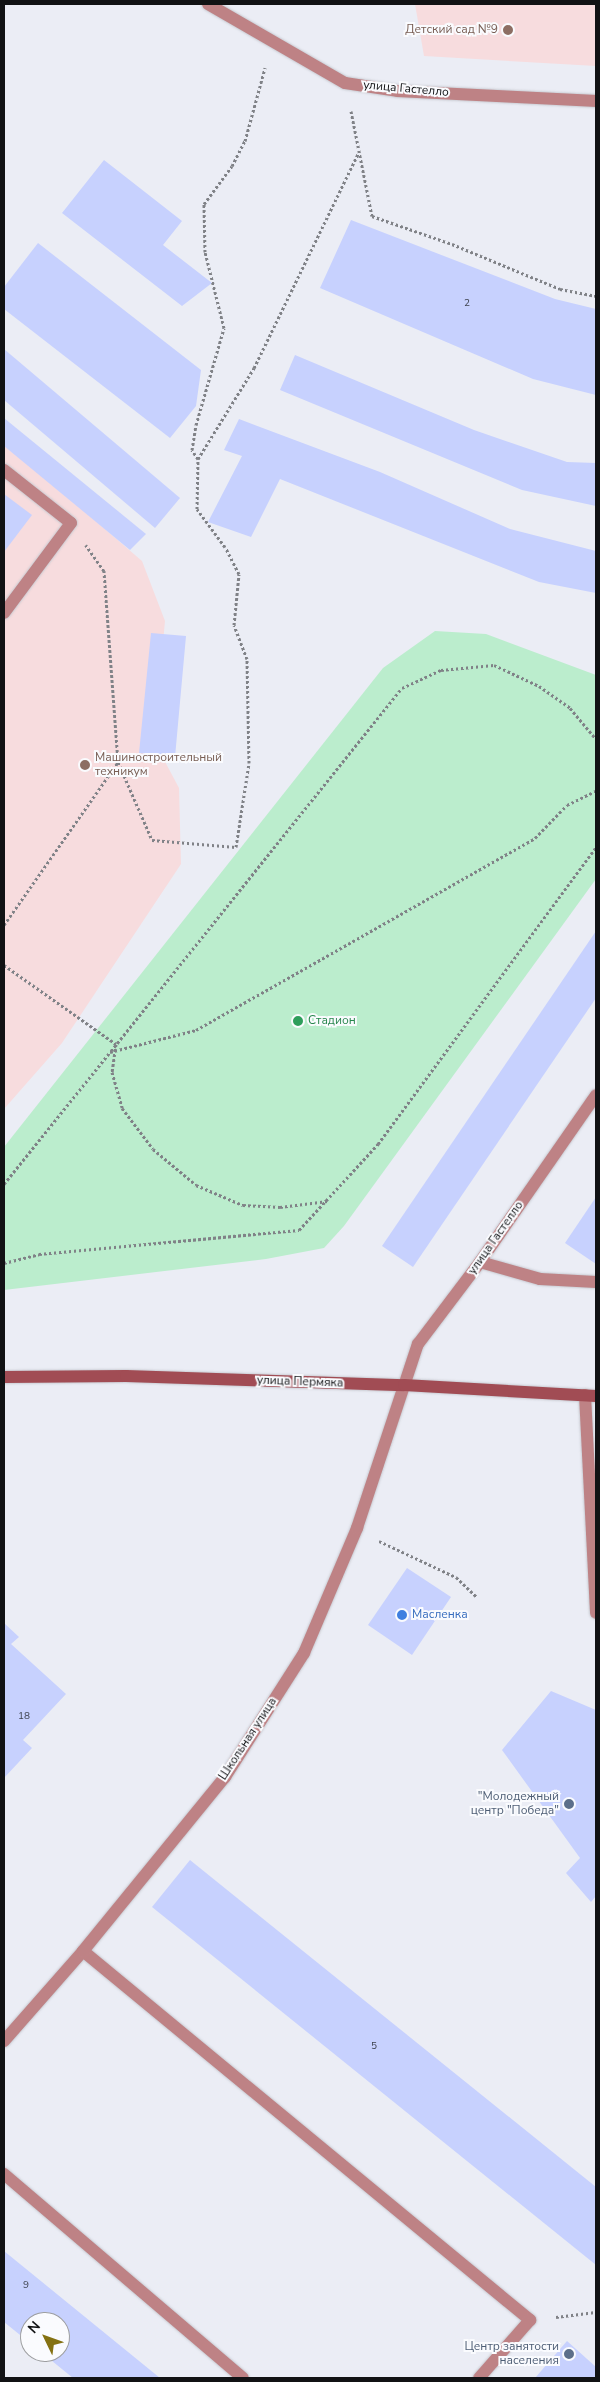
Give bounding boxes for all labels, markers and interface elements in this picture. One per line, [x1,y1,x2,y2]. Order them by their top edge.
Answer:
place label: Детский сад №9 [405,23,498,37]
marker: Детский сад №9 [502,24,514,36]
street label: улица Гастелло [363,78,449,100]
house number: 2 [464,298,470,310]
place label: Машиностроительный техникум [95,751,222,779]
marker: Машиностроительный техникум [79,759,91,771]
place label: Стадион [308,1014,356,1028]
marker: Стадион [292,1015,304,1027]
street label: улица Гастелло [465,1199,527,1277]
street label: улица Пермяка [257,1373,343,1391]
place label: Масленка [412,1608,468,1622]
marker: Масленка [396,1609,408,1621]
street label: Школьная улица [216,1695,280,1783]
house number: 18 [18,1711,30,1723]
place label: "Молодежный центр "Победа" [471,1790,559,1818]
marker: "Молодежный центр "Победа" [563,1798,575,1810]
house number: 5 [371,2041,377,2053]
house number: 9 [23,2280,29,2292]
north arrow [20,2312,70,2362]
text: N [24,2317,45,2338]
place label: Центр занятости населения [464,2340,559,2368]
marker: Центр занятости населения [563,2348,575,2360]

